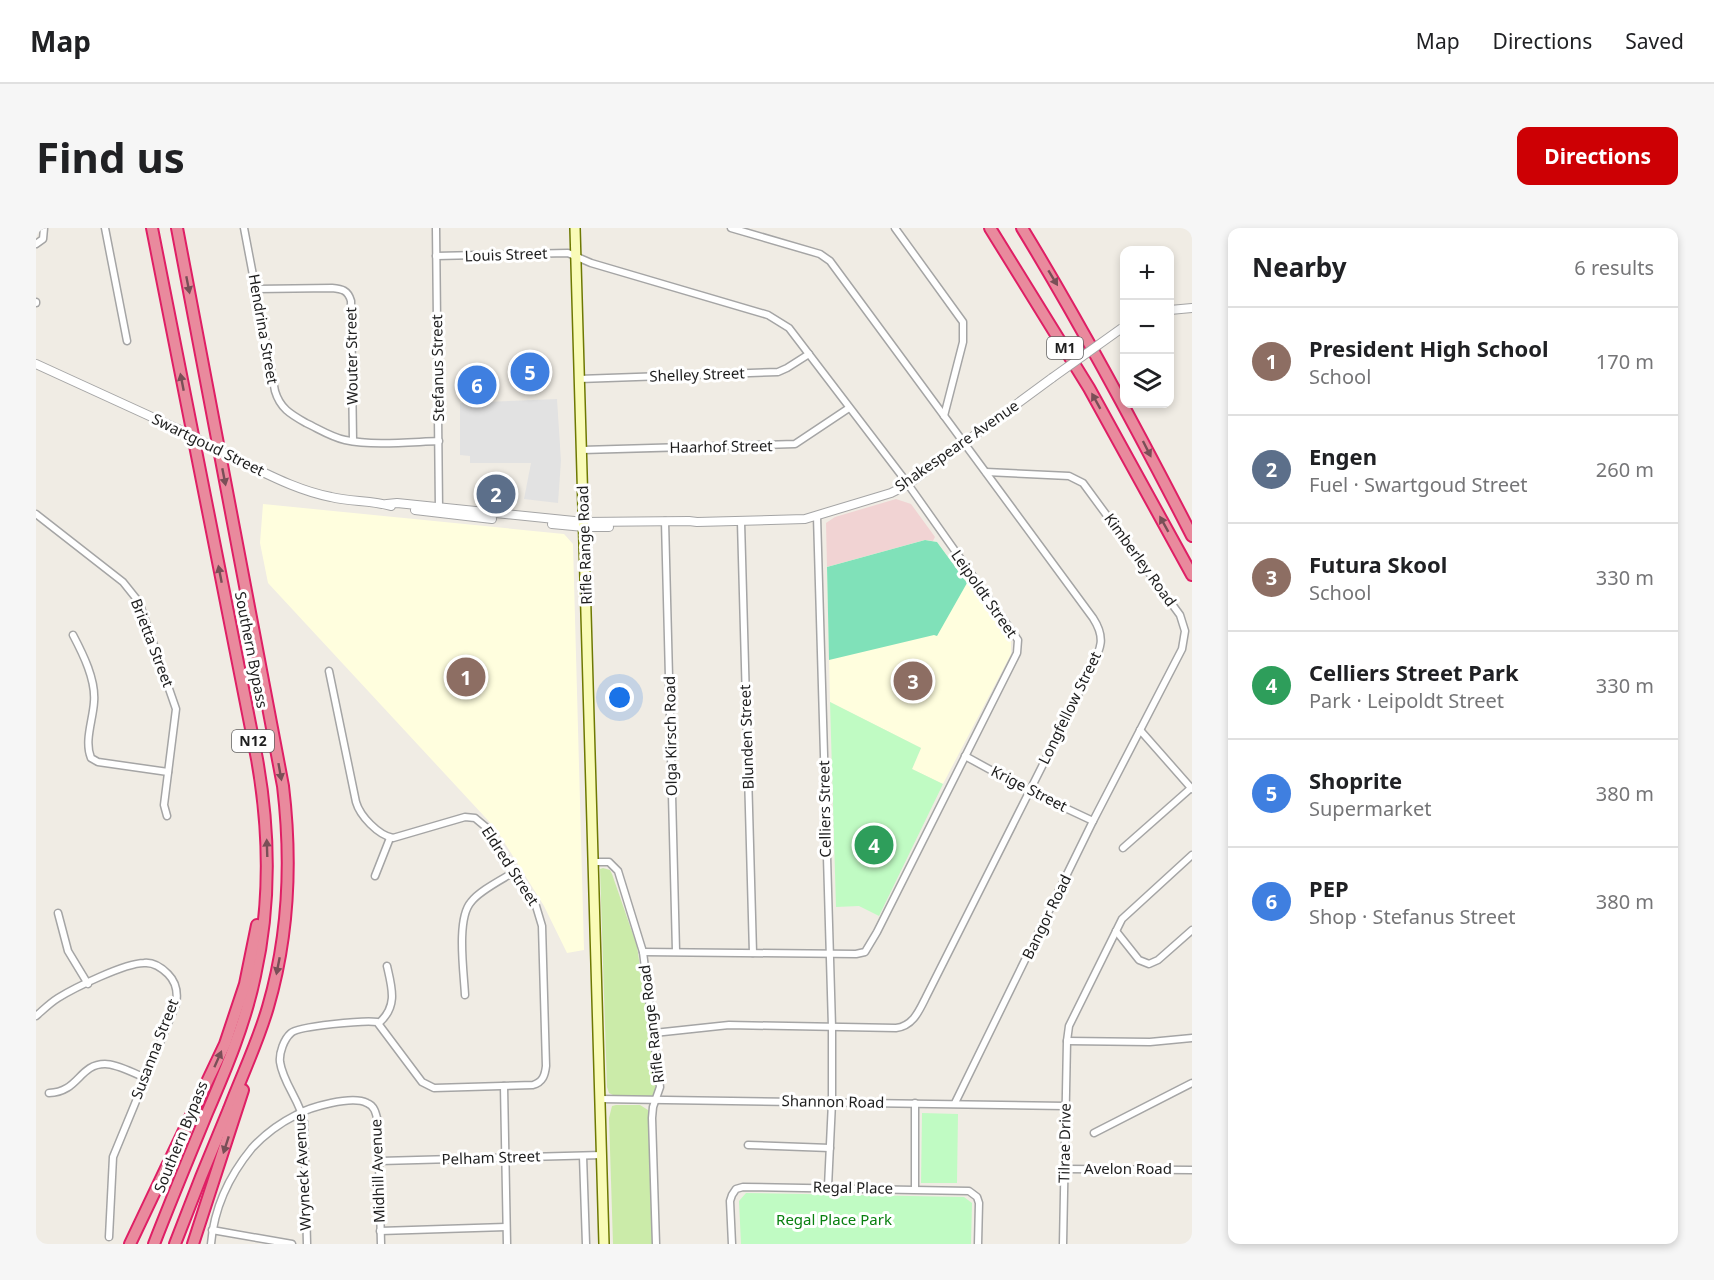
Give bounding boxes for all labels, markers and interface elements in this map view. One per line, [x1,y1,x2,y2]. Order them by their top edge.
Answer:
text: Map [30,22,91,60]
text: Map [1416,27,1460,55]
text: Directions [1493,27,1592,55]
text: Saved [1625,27,1684,55]
button: Directions [1517,127,1678,185]
text: Find us [36,128,185,185]
street label: Louis Street [464,243,548,265]
map controls [1120,246,1174,408]
button: + [1120,246,1174,300]
text: Nearby [1252,249,1347,285]
text: 6 results [1574,254,1654,281]
one-way arrow [1047,270,1058,286]
street label: Hendrina Street [244,272,284,386]
one-way arrow [184,276,193,295]
button: − [1120,300,1174,354]
street label: Wouter Street [340,306,362,405]
street label: Stefanus Street [426,314,448,422]
text: President High School [1309,333,1549,363]
road number: M1 [1047,337,1083,359]
text: 1 [1266,348,1277,375]
text: 170 m [1596,348,1654,375]
pin: 5 [510,350,550,394]
button: layers [1120,354,1174,408]
pin: 6 [458,362,496,408]
street label: Shelley Street [649,362,746,386]
text: School [1309,363,1371,390]
one-way arrow [177,373,186,392]
one-way arrow [1091,392,1101,409]
street label: Shakespeare Avenue [891,395,1022,495]
street label: Swartgoud Street [149,408,268,480]
street label: Haarhof Street [669,435,773,457]
one-way arrow [1142,440,1152,457]
text: Engen [1309,441,1377,471]
text: 2 [1266,456,1277,483]
text: 260 m [1596,456,1654,483]
one-way arrow [220,468,229,487]
text: Fuel · Swartgoud Street [1309,471,1527,498]
pin: 2 [476,472,516,516]
street label: Rifle Range Road [572,485,596,605]
street label: Kimberley Road [1100,509,1181,610]
one-way arrow [1159,515,1169,532]
street label: Leipoldt Street [947,546,1023,642]
text: Futura Skool [1309,549,1447,579]
one-way arrow [215,564,224,583]
text: 3 [1266,564,1277,591]
text: 330 m [1596,564,1654,591]
text: School [1309,579,1371,606]
street label: Southern Bypass [231,590,273,710]
street label: Brietta Street [127,596,179,690]
street label: Longfellow Street [1033,647,1105,767]
pin: 1 [446,654,486,700]
text: Celliers Street Park [1309,657,1519,687]
pin: 3 [894,658,932,704]
text: 4 [1266,672,1277,699]
text: 330 m [1596,672,1654,699]
street label: Olga Kirsch Road [659,676,681,796]
your location [605,683,634,712]
street label: Blunden Street [734,684,758,790]
text: Park · Leipoldt Street [1309,687,1504,714]
road number: N12 [232,730,274,752]
street label: Celliers Street [813,760,835,858]
street label: Krige Street [988,760,1071,816]
one-way arrow [276,762,285,781]
text: Shoprite [1309,765,1402,795]
text: 5 [1266,780,1277,807]
text: 380 m [1596,780,1654,807]
text: Supermarket [1309,795,1432,822]
street label: Eldred Street [478,822,544,909]
pin: 4 [854,822,894,868]
one-way arrow [263,839,272,858]
street label: Bangor Road [1017,871,1075,962]
text: PEP [1309,873,1349,903]
text: 6 [1266,888,1277,915]
text: 380 m [1596,888,1654,915]
text: Shop · Stefanus Street [1309,903,1515,930]
one-way arrow [273,956,282,975]
street label: Rifle Range Road [634,964,668,1085]
street label: Susanna Street [126,995,183,1102]
one-way arrow [214,1050,223,1067]
street label: Southern Bypass [149,1078,212,1195]
street label: Shannon Road [781,1090,885,1112]
street label: Tilrae Drive [1053,1103,1075,1183]
street label: Wryneck Avenue [289,1113,315,1231]
street label: Midhill Avenue [365,1119,389,1223]
one-way arrow [220,1136,230,1154]
street label: Pelham Street [441,1145,541,1169]
street label: Avelon Road [1084,1158,1172,1178]
street label: Regal Place [813,1176,893,1198]
park label: Regal Place Park [776,1209,892,1229]

